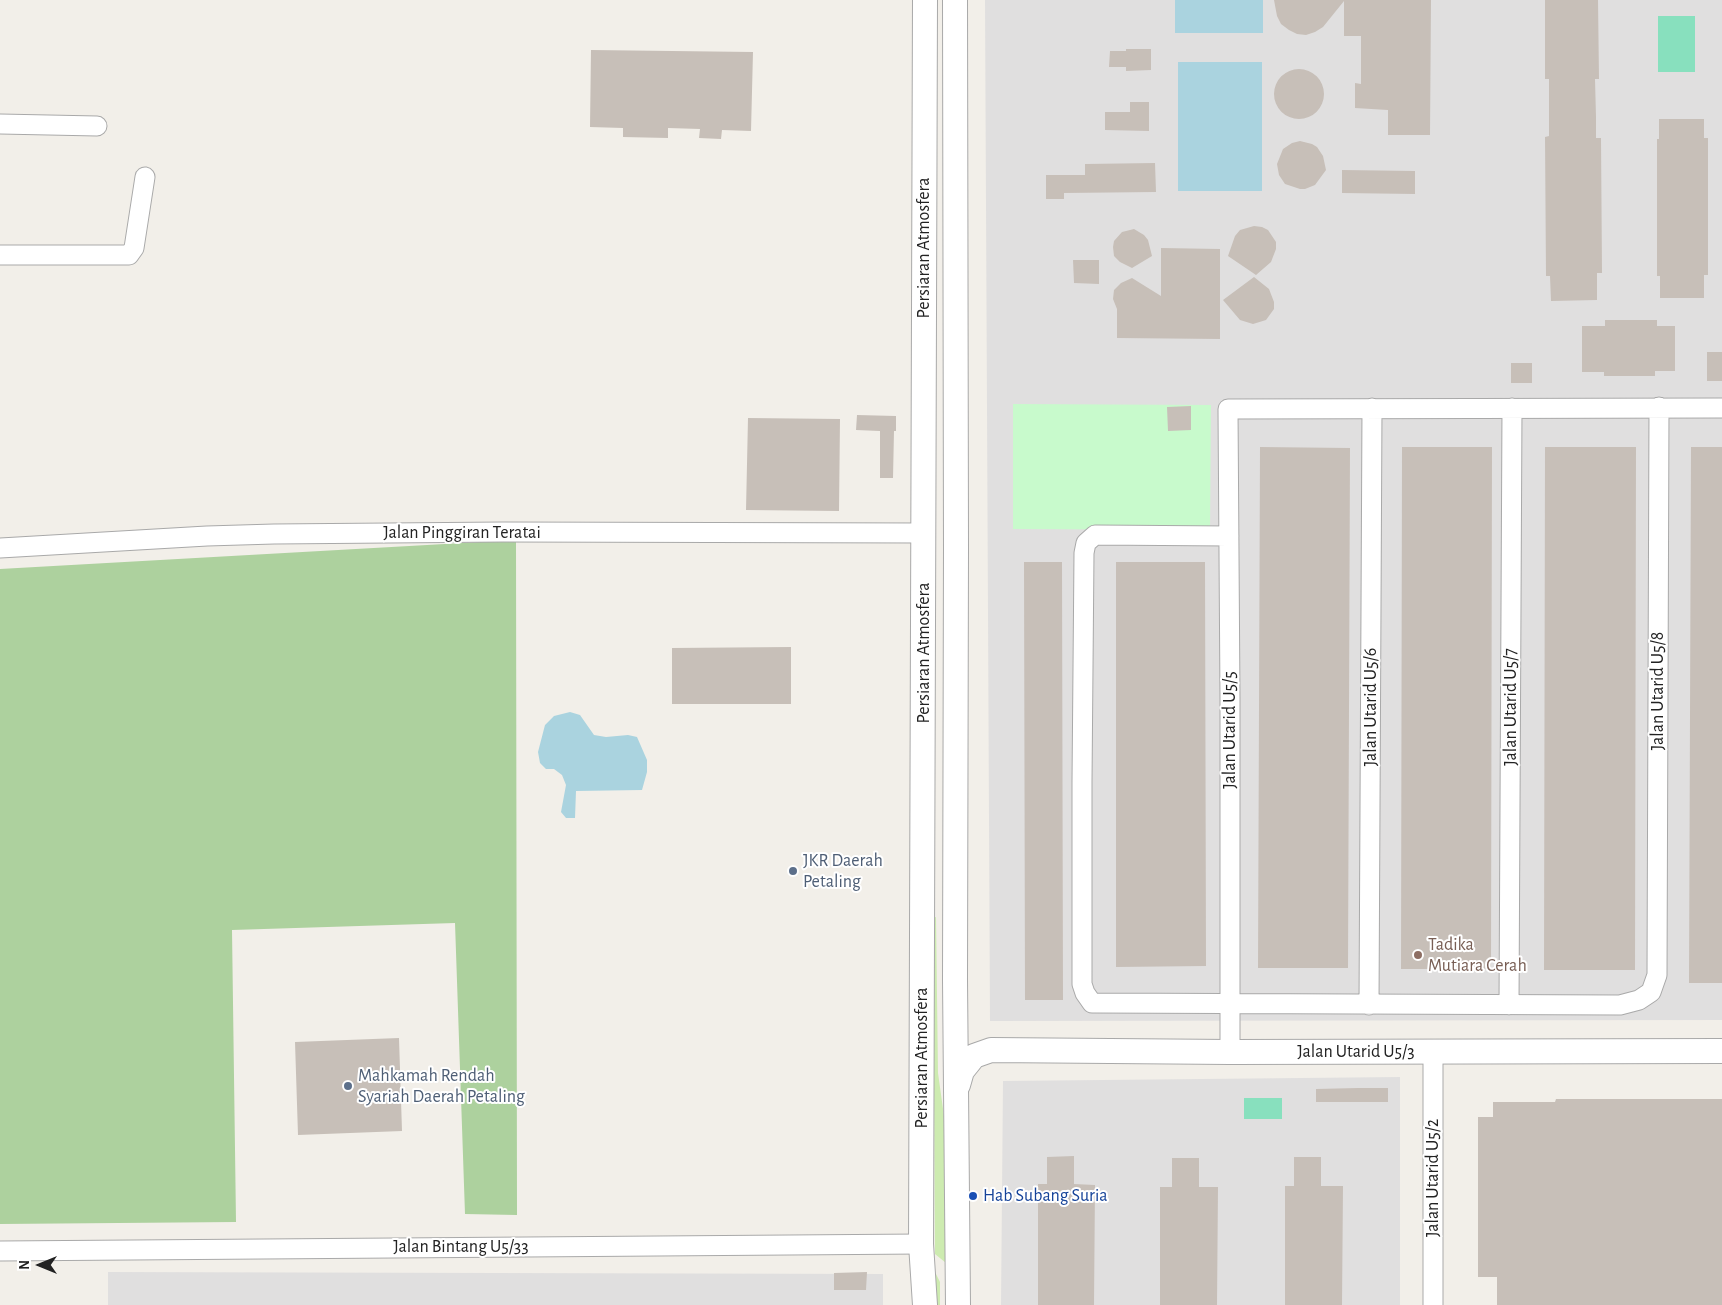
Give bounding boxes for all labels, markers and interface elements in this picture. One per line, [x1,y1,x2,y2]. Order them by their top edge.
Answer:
street label: Persiaran Atmosfera [913,178,935,318]
street label: Jalan Pinggiran Teratai [383,522,541,544]
street label: Persiaran Atmosfera [913,583,935,723]
street label: Jalan Utarid U5/8 [1647,632,1669,750]
street label: Jalan Utarid U5/6 [1360,648,1382,766]
street label: Jalan Utarid U5/7 [1500,648,1522,766]
street label: Jalan Utarid U5/5 [1219,671,1241,789]
place label: JKR Daerah Petaling [803,850,883,892]
marker: JKR Daerah Petaling [787,865,799,877]
place label: Tadika Mutiara Cerah [1428,934,1527,976]
marker: Tadika Mutiara Cerah [1412,949,1424,961]
street label: Persiaran Atmosfera [911,988,933,1128]
street label: Jalan Utarid U5/3 [1297,1041,1415,1063]
place label: Mahkamah Rendah Syariah Daerah Petaling [358,1065,525,1108]
marker: Mahkamah Rendah Syariah Daerah Petaling [342,1080,354,1092]
street label: Jalan Utarid U5/2 [1422,1119,1444,1237]
place label: Hab Subang Suria [983,1185,1108,1207]
marker: Hab Subang Suria [967,1190,979,1202]
street label: Jalan Bintang U5/33 [393,1236,529,1258]
north arrow [15,1240,65,1290]
text: N [18,1260,32,1270]

